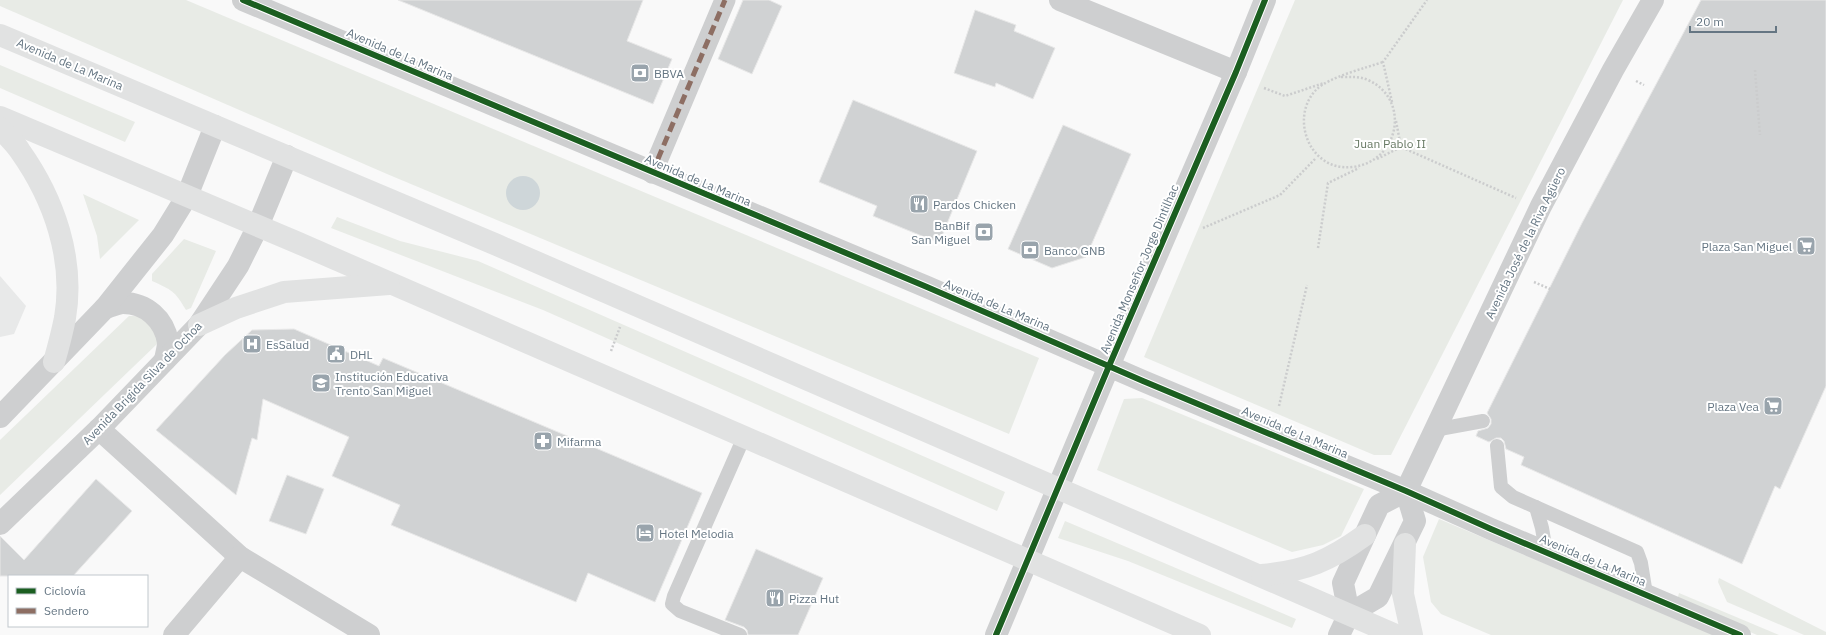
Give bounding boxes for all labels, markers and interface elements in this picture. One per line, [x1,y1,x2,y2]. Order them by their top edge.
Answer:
scale bar [1690,8,1776,34]
text: 20 m [1696,14,1724,29]
street label: Avenida de La Marina [344,25,456,83]
street label: Avenida de La Marina [14,35,126,93]
bank icon: BBVA [629,62,651,84]
place label: BBVA [654,66,684,81]
park label: Juan Pablo II [1354,136,1426,151]
street label: Avenida de La Marina [642,151,754,209]
street label: Avenida José de la Riva Agüero [1482,164,1568,321]
street label: Avenida Monseñor Jorge Dintilhac [1096,182,1182,356]
restaurant icon: Pardos Chicken [908,193,930,215]
place label: Pardos Chicken [933,197,1016,212]
place label: BanBif San Miguel [911,218,970,247]
bank icon: BanBif San Miguel [973,221,995,243]
supermarket icon: Plaza San Miguel [1795,235,1817,257]
bank icon: Banco GNB [1019,239,1041,261]
place label: Plaza San Miguel [1702,239,1792,254]
place label: Banco GNB [1044,243,1105,258]
street label: Avenida de La Marina [941,276,1053,334]
street label: Avenida Brigida Silva de Ochoa [79,318,205,448]
hospital icon: EsSalud [241,333,263,355]
place label: EsSalud [266,337,309,352]
public building icon: DHL [325,343,347,365]
place label: DHL [350,347,373,362]
place label: Institución Educativa Trento San Miguel [335,369,449,398]
school or university icon: Institución Educativa Trento San Miguel [310,372,332,394]
supermarket icon: Plaza Vea [1762,395,1784,417]
place label: Plaza Vea [1707,399,1760,414]
street label: Avenida de La Marina [1239,403,1351,461]
pharmacy icon: Mifarma [532,430,554,452]
place label: Mifarma [557,434,602,449]
hotel icon: Hotel Melodia [634,522,656,544]
place label: Hotel Melodia [659,526,734,541]
street label: Avenida de La Marina [1537,531,1649,589]
legend [8,575,148,627]
text: Ciclovía [44,583,86,598]
restaurant icon: Pizza Hut [764,587,786,609]
place label: Pizza Hut [789,591,839,606]
text: Sendero [44,603,89,618]

